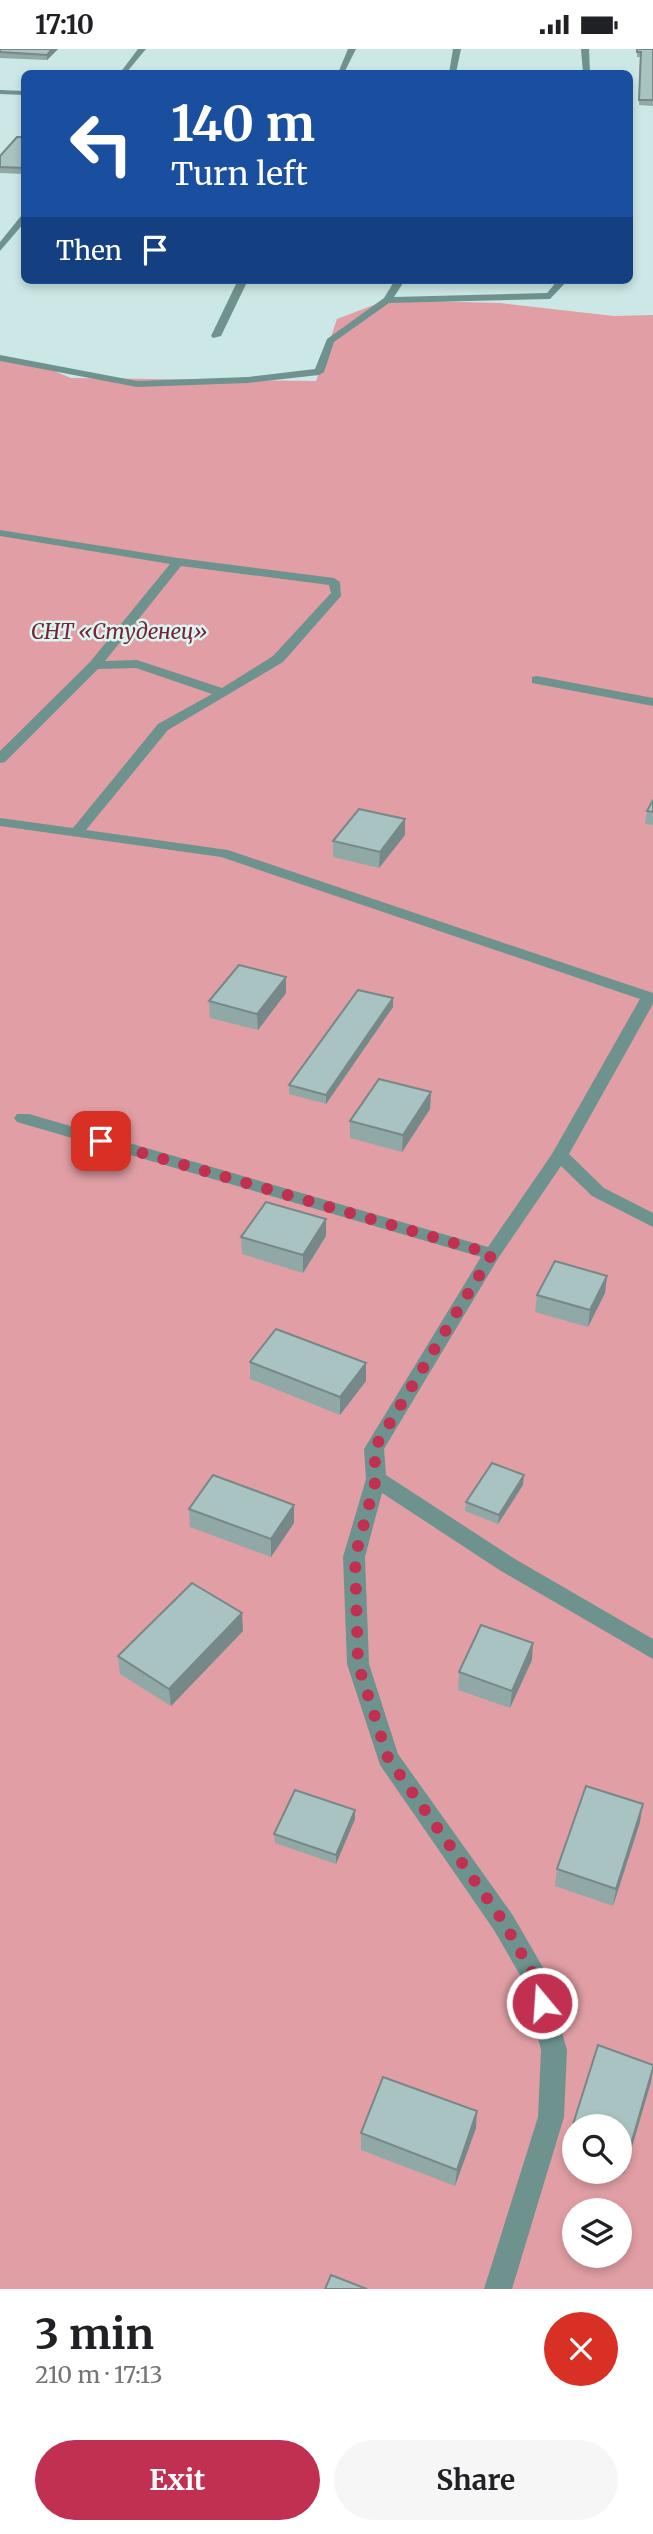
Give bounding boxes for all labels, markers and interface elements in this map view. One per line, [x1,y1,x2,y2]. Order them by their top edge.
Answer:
text: 17:10 [35,8,94,41]
text: 140 m [171,93,315,154]
icon: left [56,98,147,189]
text: Turn left [171,154,308,194]
icon: arrive [136,231,174,269]
text: Then [56,234,122,267]
park label: СНТ «Студенец» [31,618,207,645]
pin [71,1111,131,1171]
icon: arrive [82,1122,120,1160]
position arrow [505,1966,579,2040]
map controls [562,2114,632,2268]
button: search [562,2114,632,2184]
button: layers [562,2198,632,2268]
text: 3 min [35,2308,154,2360]
button: close [544,2312,618,2386]
text: 210 m · 17:13 [35,2360,163,2389]
button: Exit [35,2440,320,2520]
button: Share [334,2440,618,2520]

